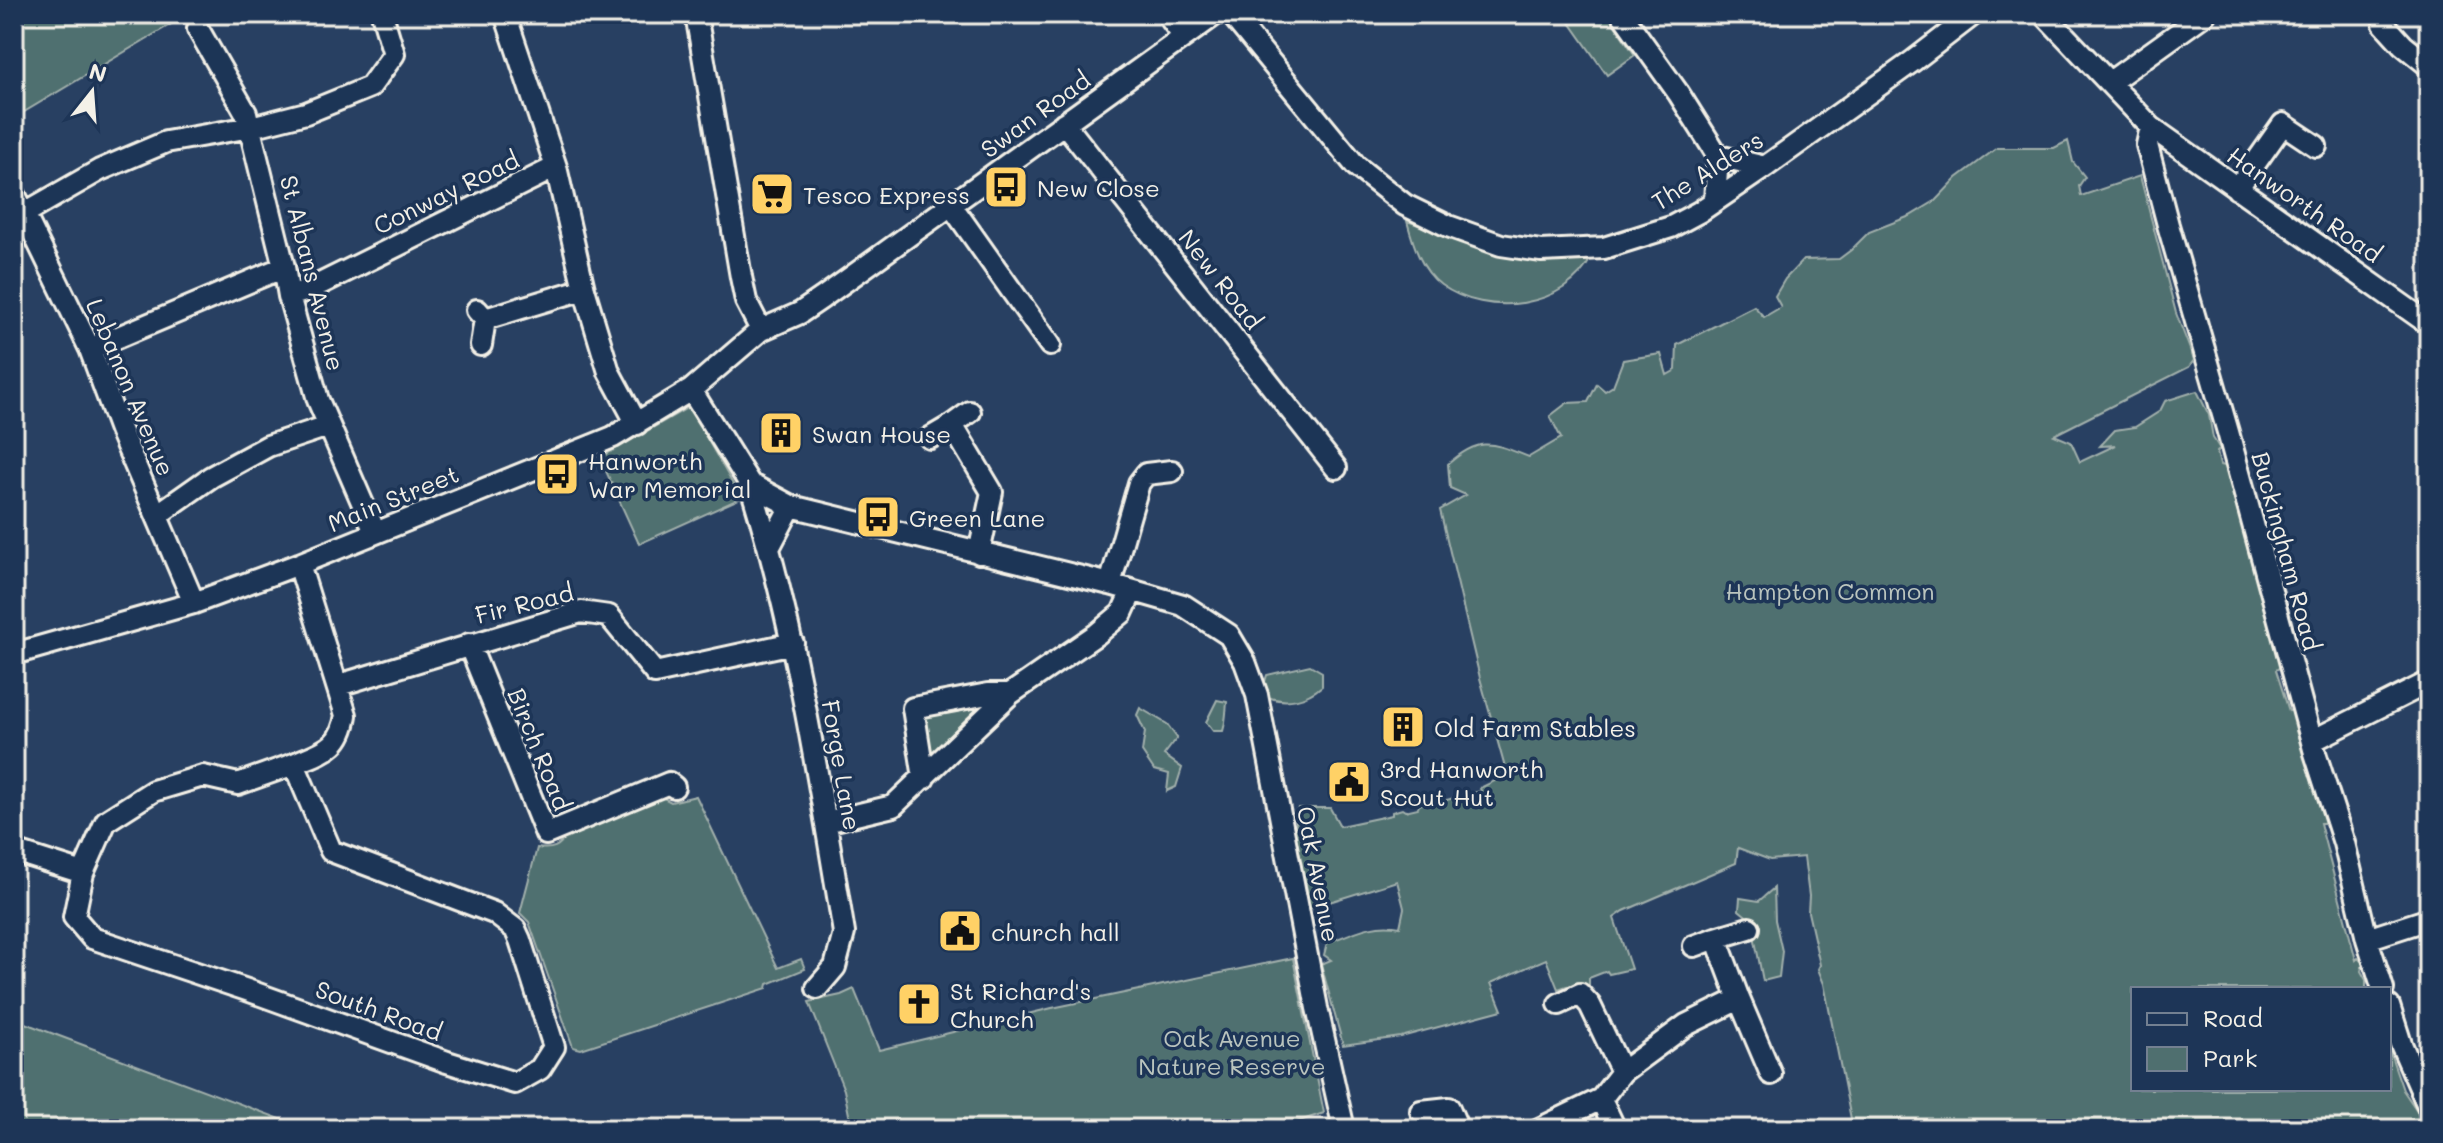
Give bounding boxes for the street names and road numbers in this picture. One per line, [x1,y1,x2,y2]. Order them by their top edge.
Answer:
street label: Swan Road [974,64,1096,164]
street label: The Alders [1645,124,1769,216]
street label: Hanworth Road [2222,139,2388,269]
street label: Conway Road [368,143,524,241]
street label: St Albans Avenue [274,172,352,374]
street label: New Road [1172,223,1270,335]
street label: Lebanon Avenue [80,294,182,480]
street label: Buckingham Road [2246,448,2328,654]
street label: Main Street [323,458,463,538]
street label: Fir Road [472,576,576,630]
street label: Birch Road [501,683,579,815]
street label: Forge Lane [815,697,869,833]
street label: Oak Avenue [1291,804,1347,944]
street label: South Road [311,973,447,1047]

